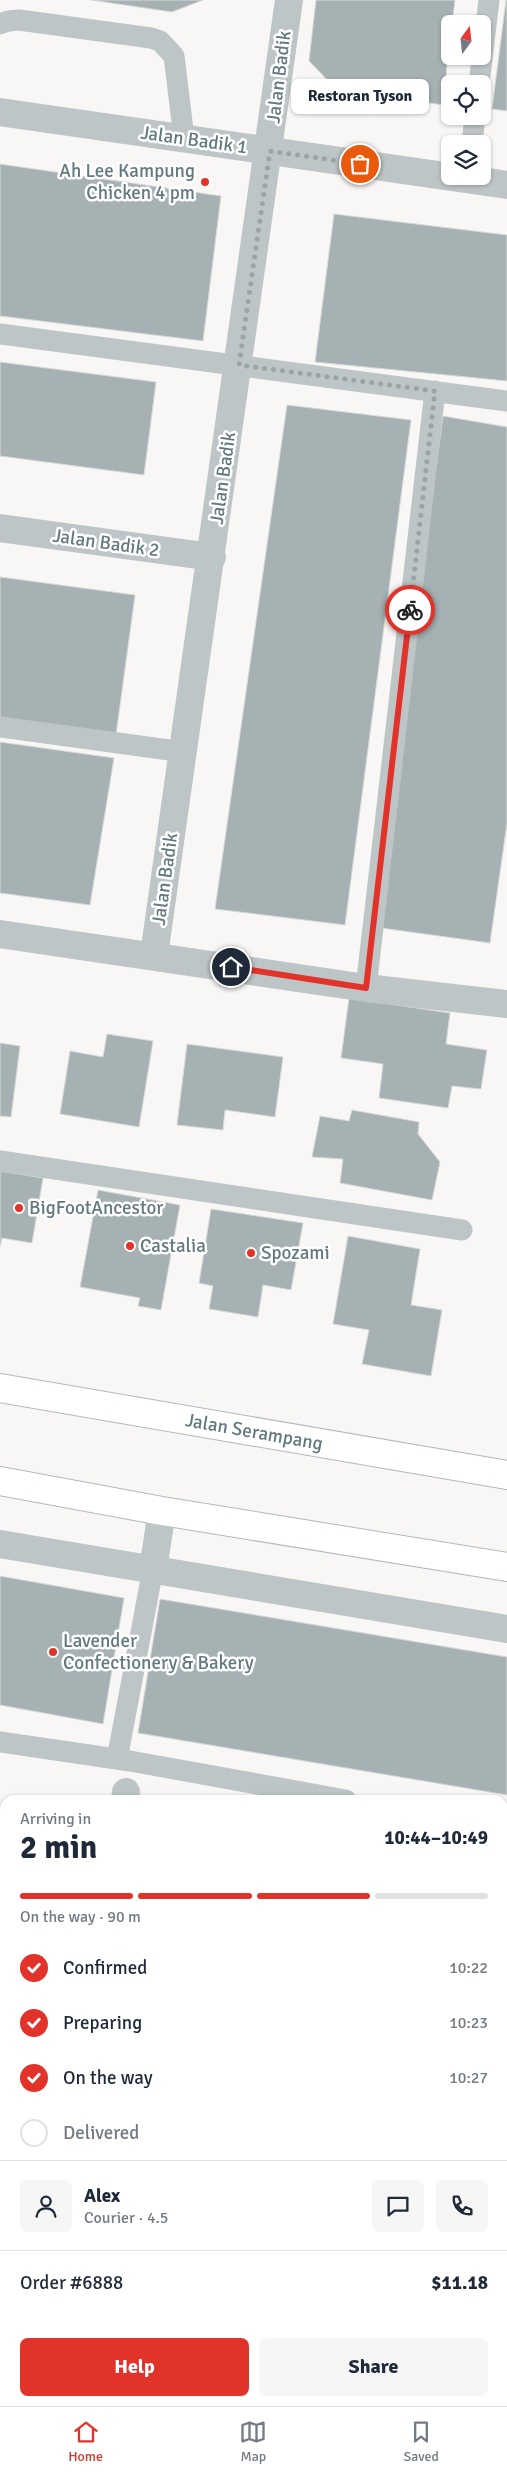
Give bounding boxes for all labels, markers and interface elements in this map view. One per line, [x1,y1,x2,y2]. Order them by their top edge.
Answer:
north arrow [441,15,491,65]
map controls [441,15,491,185]
street label: Jalan Badik [261,29,297,125]
button: locate [441,75,491,125]
callout: Restoran Tyson [291,79,429,114]
text: Restoran Tyson [308,86,412,106]
street label: Jalan Badik 1 [139,121,249,159]
button: layers [441,135,491,185]
pin [339,143,381,185]
icon: bag [346,150,374,178]
place label: Ah Lee Kampung Chicken 4 pm [59,159,195,205]
marker: Ah Lee Kampung Chicken 4 pm [199,176,211,188]
street label: Jalan Badik [205,430,241,526]
street label: Jalan Badik 2 [51,524,161,562]
courier [385,585,435,635]
icon: bike [396,596,424,624]
street label: Jalan Badik [147,831,183,927]
pin [210,946,252,988]
icon: home [217,953,245,981]
place label: BigFootAncestor [29,1196,163,1220]
marker: BigFootAncestor [13,1202,25,1214]
place label: Castalia [140,1234,206,1258]
marker: Castalia [124,1240,136,1252]
place label: Spozami [261,1241,330,1265]
marker: Spozami [245,1247,257,1259]
street label: Jalan Serampang [183,1408,325,1456]
place label: Lavender Confectionery & Bakery [63,1629,254,1675]
marker: Lavender Confectionery & Bakery [47,1646,59,1658]
text: Arriving in [20,1809,91,1829]
text: 10:44–10:49 [384,1826,488,1850]
text: 2 min [20,1828,97,1867]
text: On the way · 90 m [20,1907,141,1927]
icon: check [20,1954,48,1982]
text: Confirmed [63,1956,147,1980]
text: 10:22 [449,1958,488,1978]
icon: check [20,2009,48,2037]
text: Preparing [63,2011,142,2035]
text: 10:23 [449,2013,488,2033]
icon: check [20,2064,48,2092]
text: On the way [63,2066,153,2090]
text: 10:27 [449,2068,488,2088]
text: Delivered [63,2121,139,2145]
button: person [20,2180,72,2232]
button: chat [372,2180,424,2232]
button: phone [436,2180,488,2232]
text: Alex [84,2184,120,2208]
text: Courier · 4.5 [84,2208,168,2228]
text: Order #6888 [20,2271,123,2295]
text: $11.18 [431,2271,488,2295]
button: Help [20,2338,249,2396]
button: Share [259,2338,488,2396]
tab: Home [68,2418,103,2465]
tab: Map [239,2418,267,2465]
tab: Saved [404,2418,439,2465]

